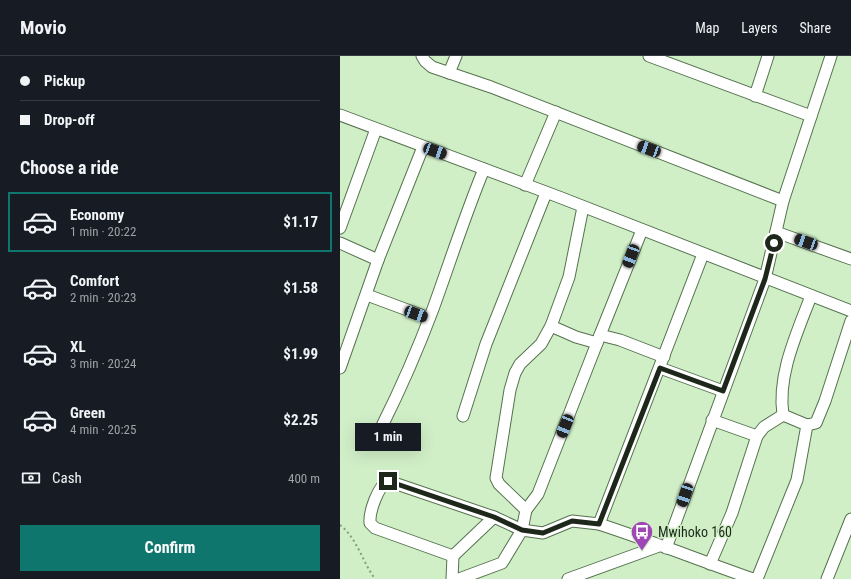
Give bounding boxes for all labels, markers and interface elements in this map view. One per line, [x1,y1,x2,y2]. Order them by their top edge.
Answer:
text: Movio [20,16,67,39]
text: Map [695,20,719,36]
text: Layers [741,20,778,36]
text: Share [800,20,831,36]
text: Pickup [44,72,85,90]
text: Drop-off [44,111,95,129]
car [636,139,662,159]
car [422,141,448,161]
text: Choose a ride [20,157,119,178]
icon: car [22,204,58,240]
text: Economy [70,206,124,224]
text: $1.17 [283,213,318,231]
text: 1 min · 20:22 [70,224,136,239]
car [793,232,819,252]
route start [765,234,783,252]
car [621,243,641,269]
icon: car [22,270,58,306]
text: Comfort [70,272,119,290]
text: $1.58 [283,279,318,297]
text: 2 min · 20:23 [70,290,136,305]
car [403,304,429,324]
icon: car [22,336,58,372]
text: XL [70,338,86,356]
text: $1.99 [283,345,318,363]
text: 3 min · 20:24 [70,356,136,371]
icon: car [22,402,58,438]
text: Green [70,404,105,422]
text: $2.25 [283,411,318,429]
car [555,413,575,439]
text: 4 min · 20:25 [70,422,136,437]
callout: 1 min [355,423,421,451]
text: 1 min [374,429,402,444]
icon: cash [20,467,42,489]
text: Cash [52,469,82,487]
text: 400 m [288,471,320,486]
route end [379,472,397,490]
car [675,482,695,508]
bus stop icon: Mwihoko 160 [629,519,655,552]
place label: Mwihoko 160 [658,524,732,540]
button: Confirm [20,525,320,571]

